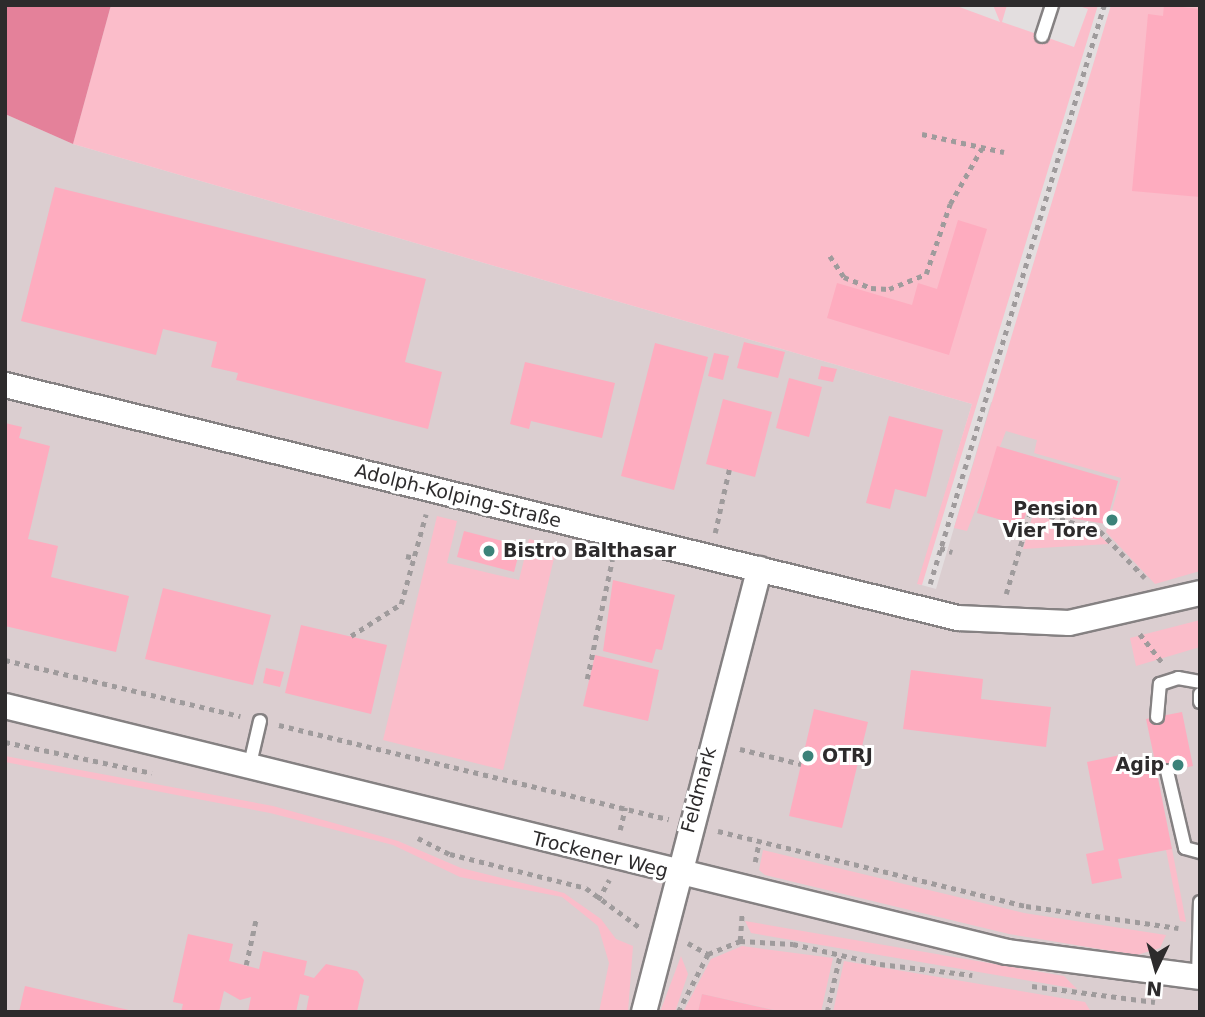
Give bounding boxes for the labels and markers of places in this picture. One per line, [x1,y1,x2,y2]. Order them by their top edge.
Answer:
place label: Pension Vier Tore [1002,498,1098,542]
marker: Pension Vier Tore [1104,512,1120,528]
place label: Bistro Balthasar [503,540,676,562]
marker: Bistro Balthasar [481,543,497,559]
place label: OTRJ [822,745,873,767]
marker: OTRJ [800,748,816,764]
place label: Agip [1116,754,1164,776]
marker: Agip [1170,757,1186,773]

